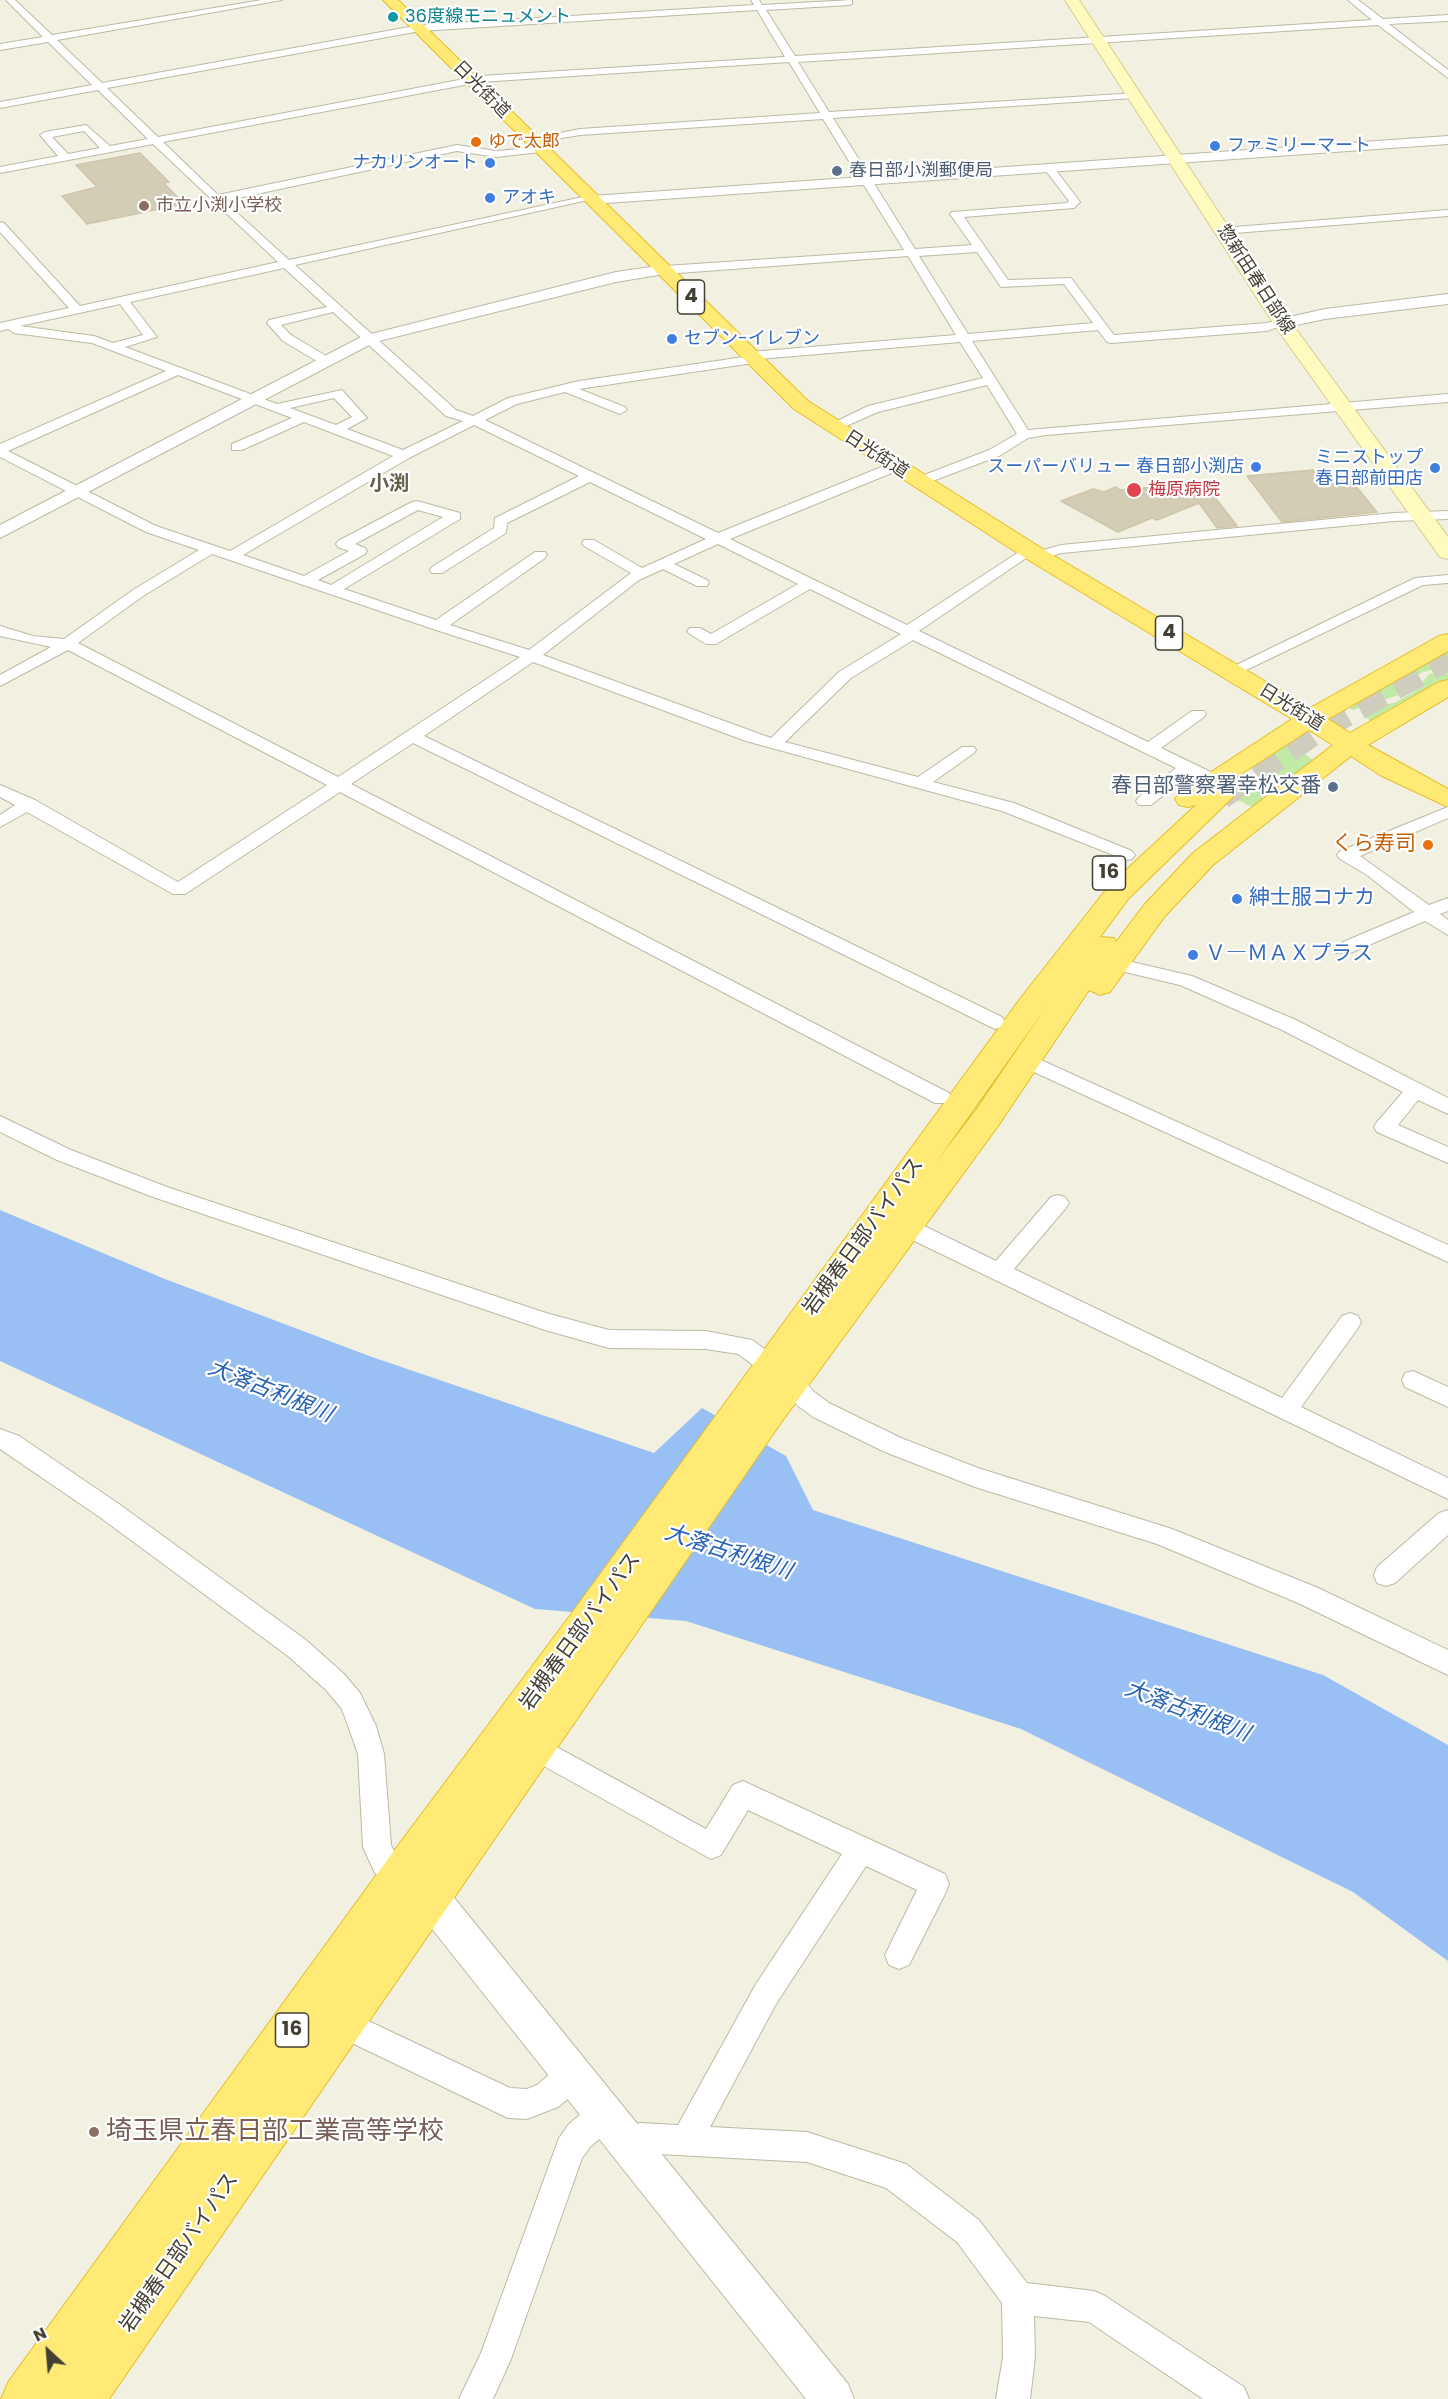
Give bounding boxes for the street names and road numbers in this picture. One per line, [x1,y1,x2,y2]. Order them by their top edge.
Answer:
street label: 日光街道 [448,57,514,123]
street label: 惣新田春日部線 [1212,221,1298,339]
road number: 4 [678,280,704,314]
street label: 日光街道 [840,426,912,484]
road number: 4 [1156,616,1182,650]
street label: 日光街道 [1255,680,1327,736]
road number: 16 [1092,856,1126,890]
street label: 岩槻春日部バイパス [798,1153,930,1321]
street label: 岩槻春日部バイパス [515,1548,647,1716]
road number: 16 [276,2013,308,2047]
street label: 岩槻春日部バイパス [115,2168,245,2338]

